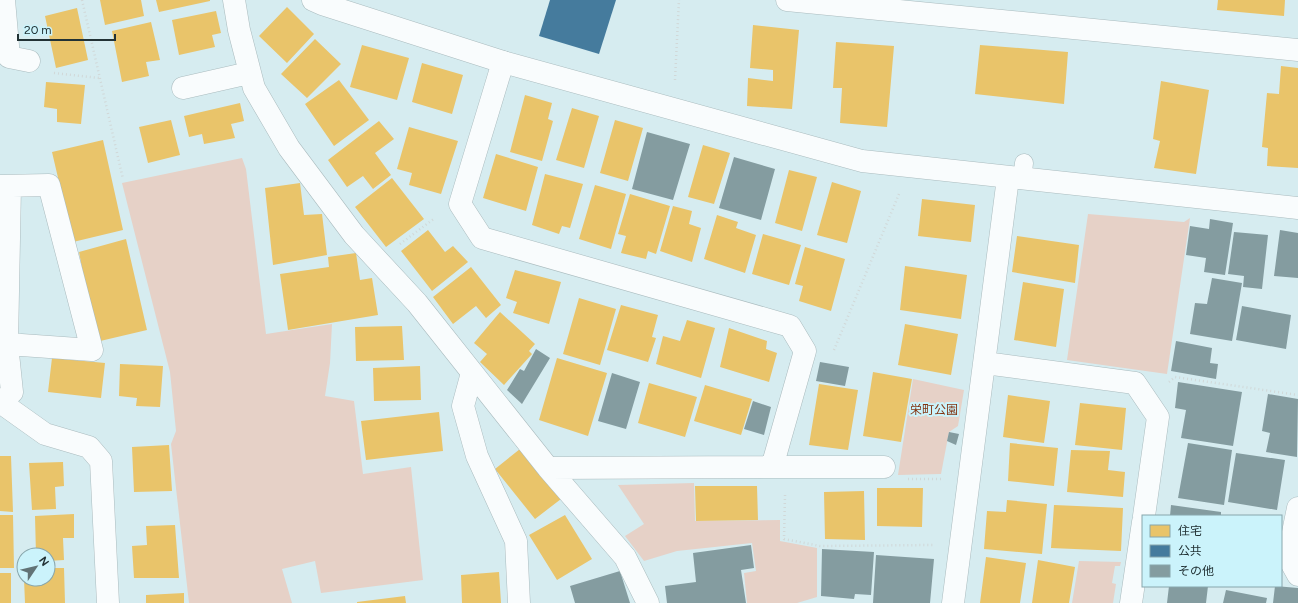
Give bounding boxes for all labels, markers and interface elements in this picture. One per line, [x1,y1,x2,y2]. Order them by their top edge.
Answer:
scale bar [18,16,115,42]
text: 20 m [24,23,52,37]
park label: 栄町公園 [910,403,958,417]
legend [1142,515,1282,587]
text: 住宅 [1178,524,1202,538]
text: 公共 [1178,544,1202,558]
north arrow [16,547,56,587]
text: N [36,554,52,569]
text: その他 [1178,564,1214,578]

